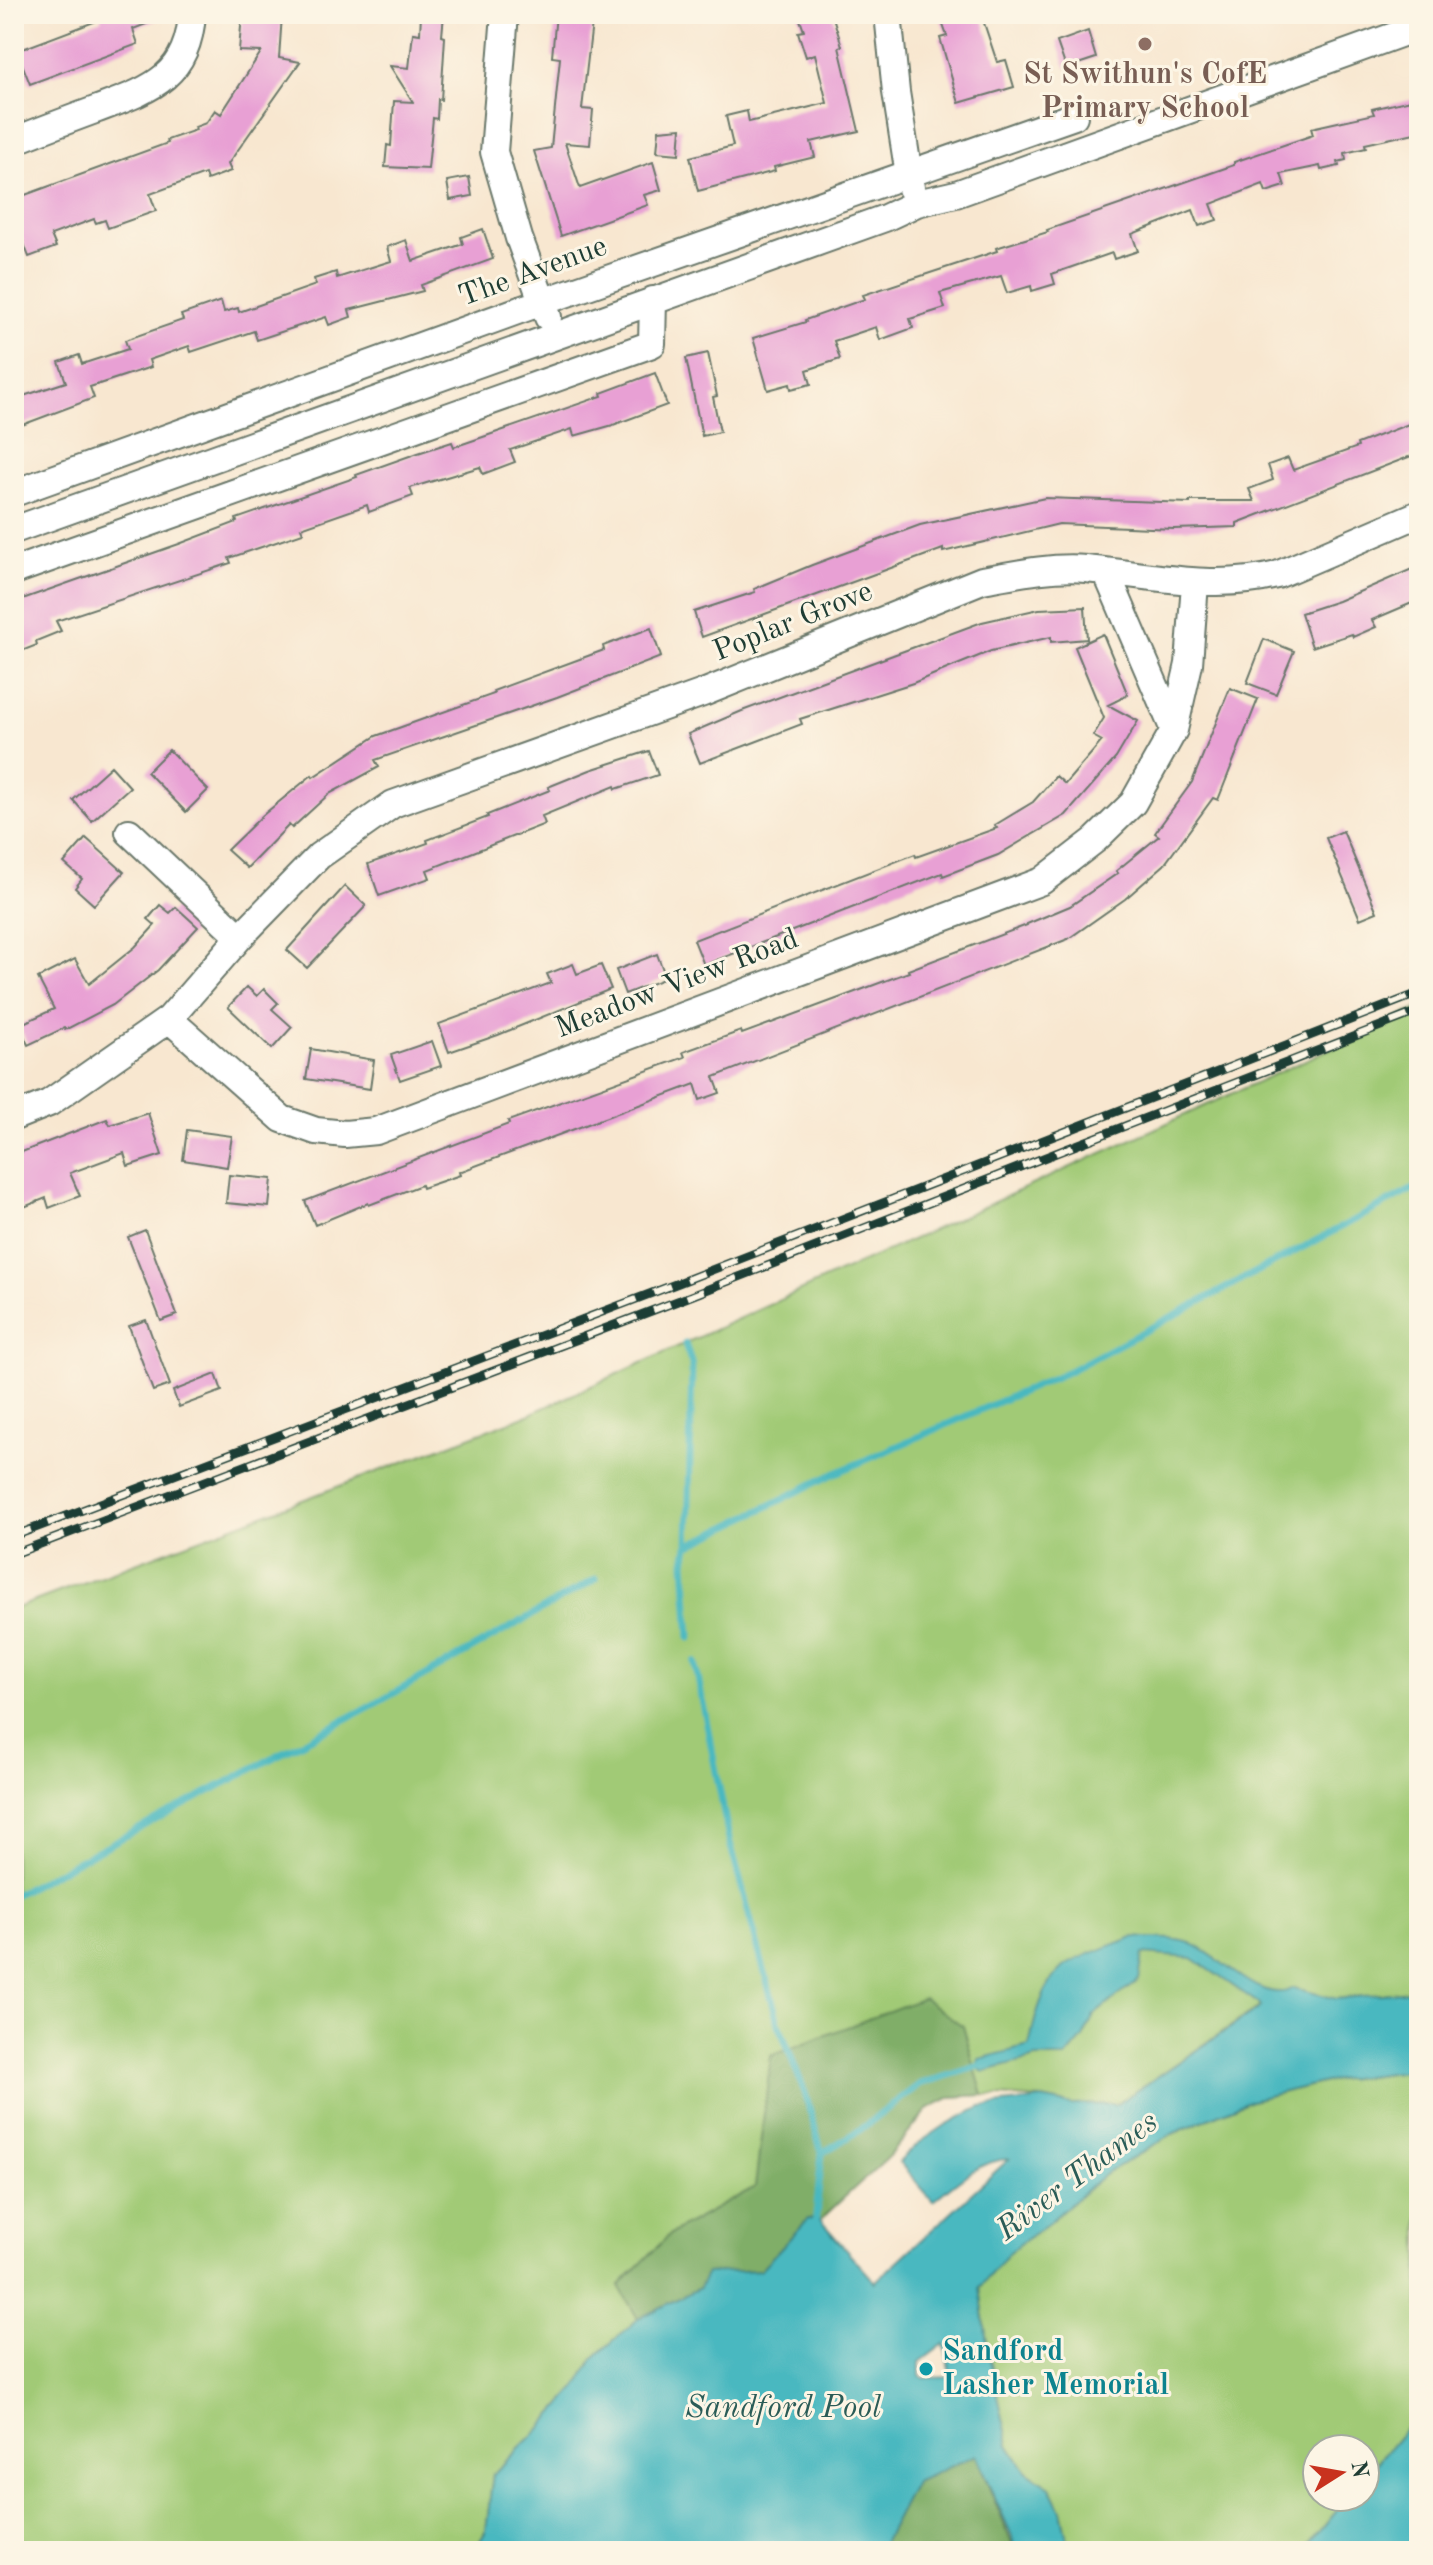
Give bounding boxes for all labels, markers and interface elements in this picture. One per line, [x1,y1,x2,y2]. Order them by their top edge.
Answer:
marker: St Swithun's CofE Primary School [1136,35,1154,53]
place label: St Swithun's CofE Primary School [1023,60,1267,124]
street label: The Avenue [455,231,611,313]
street label: Poplar Grove [709,576,877,668]
street label: Meadow View Road [551,924,803,1044]
water label: River Thames [991,2106,1165,2248]
place label: Sandford Lasher Memorial [942,2337,1169,2401]
marker: Sandford Lasher Memorial [917,2360,935,2378]
water label: Sandford Pool [685,2393,882,2425]
north arrow [1301,2433,1381,2513]
text: N [1346,2459,1371,2480]

